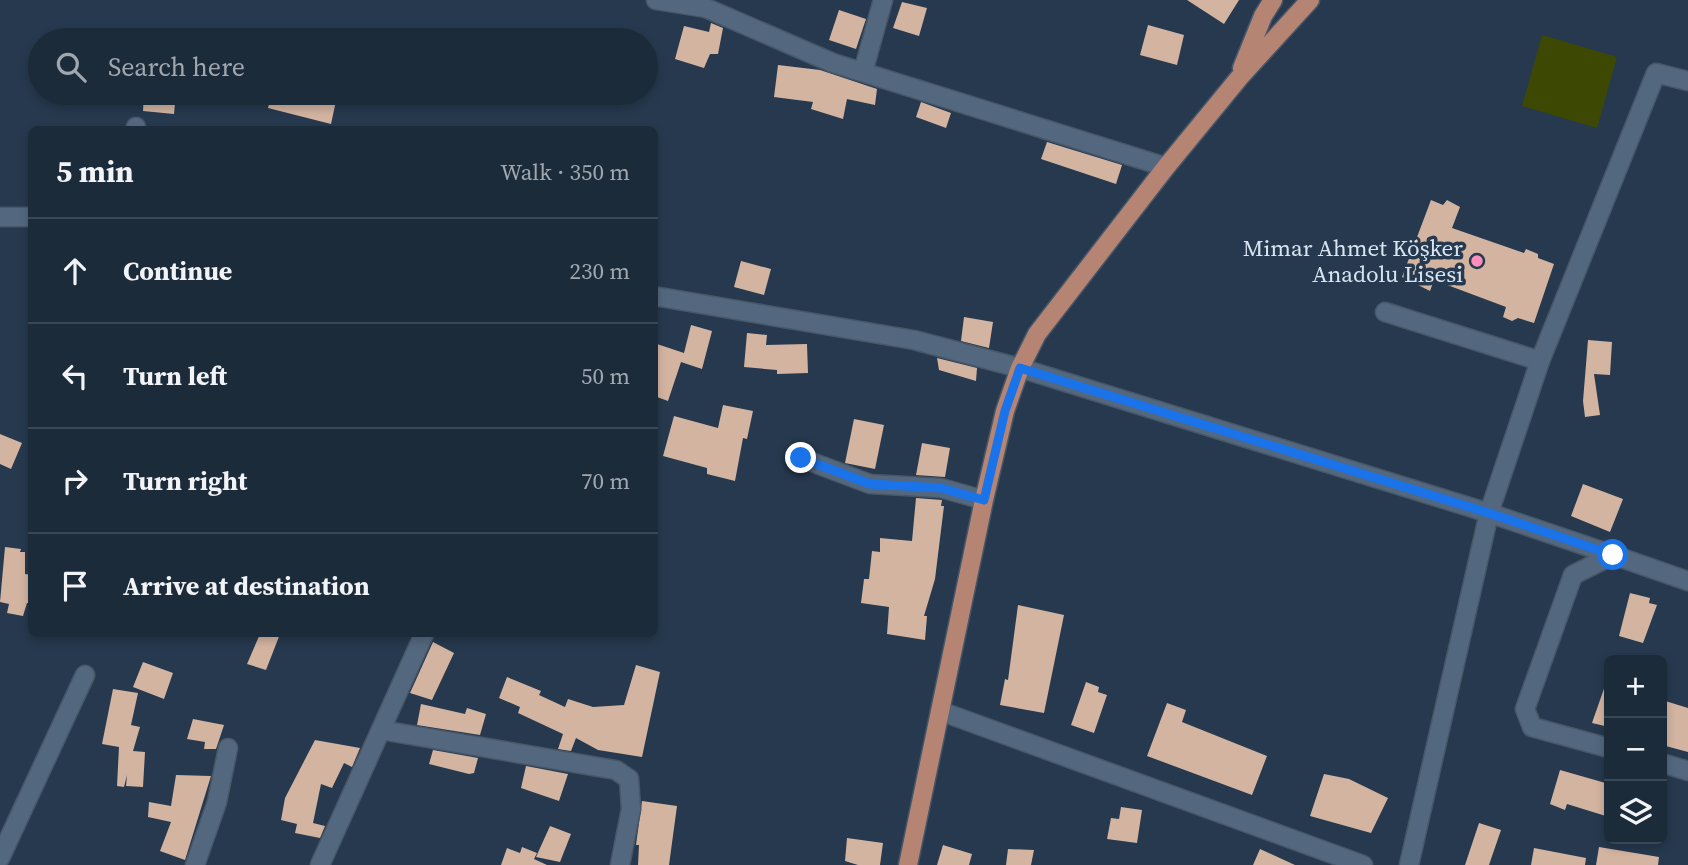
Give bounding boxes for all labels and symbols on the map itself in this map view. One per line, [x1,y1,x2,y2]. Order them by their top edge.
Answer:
place label: Mimar Ahmet Köşker Anadolu Lisesi [1243,232,1463,290]
marker: Mimar Ahmet Köşker Anadolu Lisesi [1469,253,1485,269]
route end [785,442,816,473]
route start [1597,539,1628,570]

